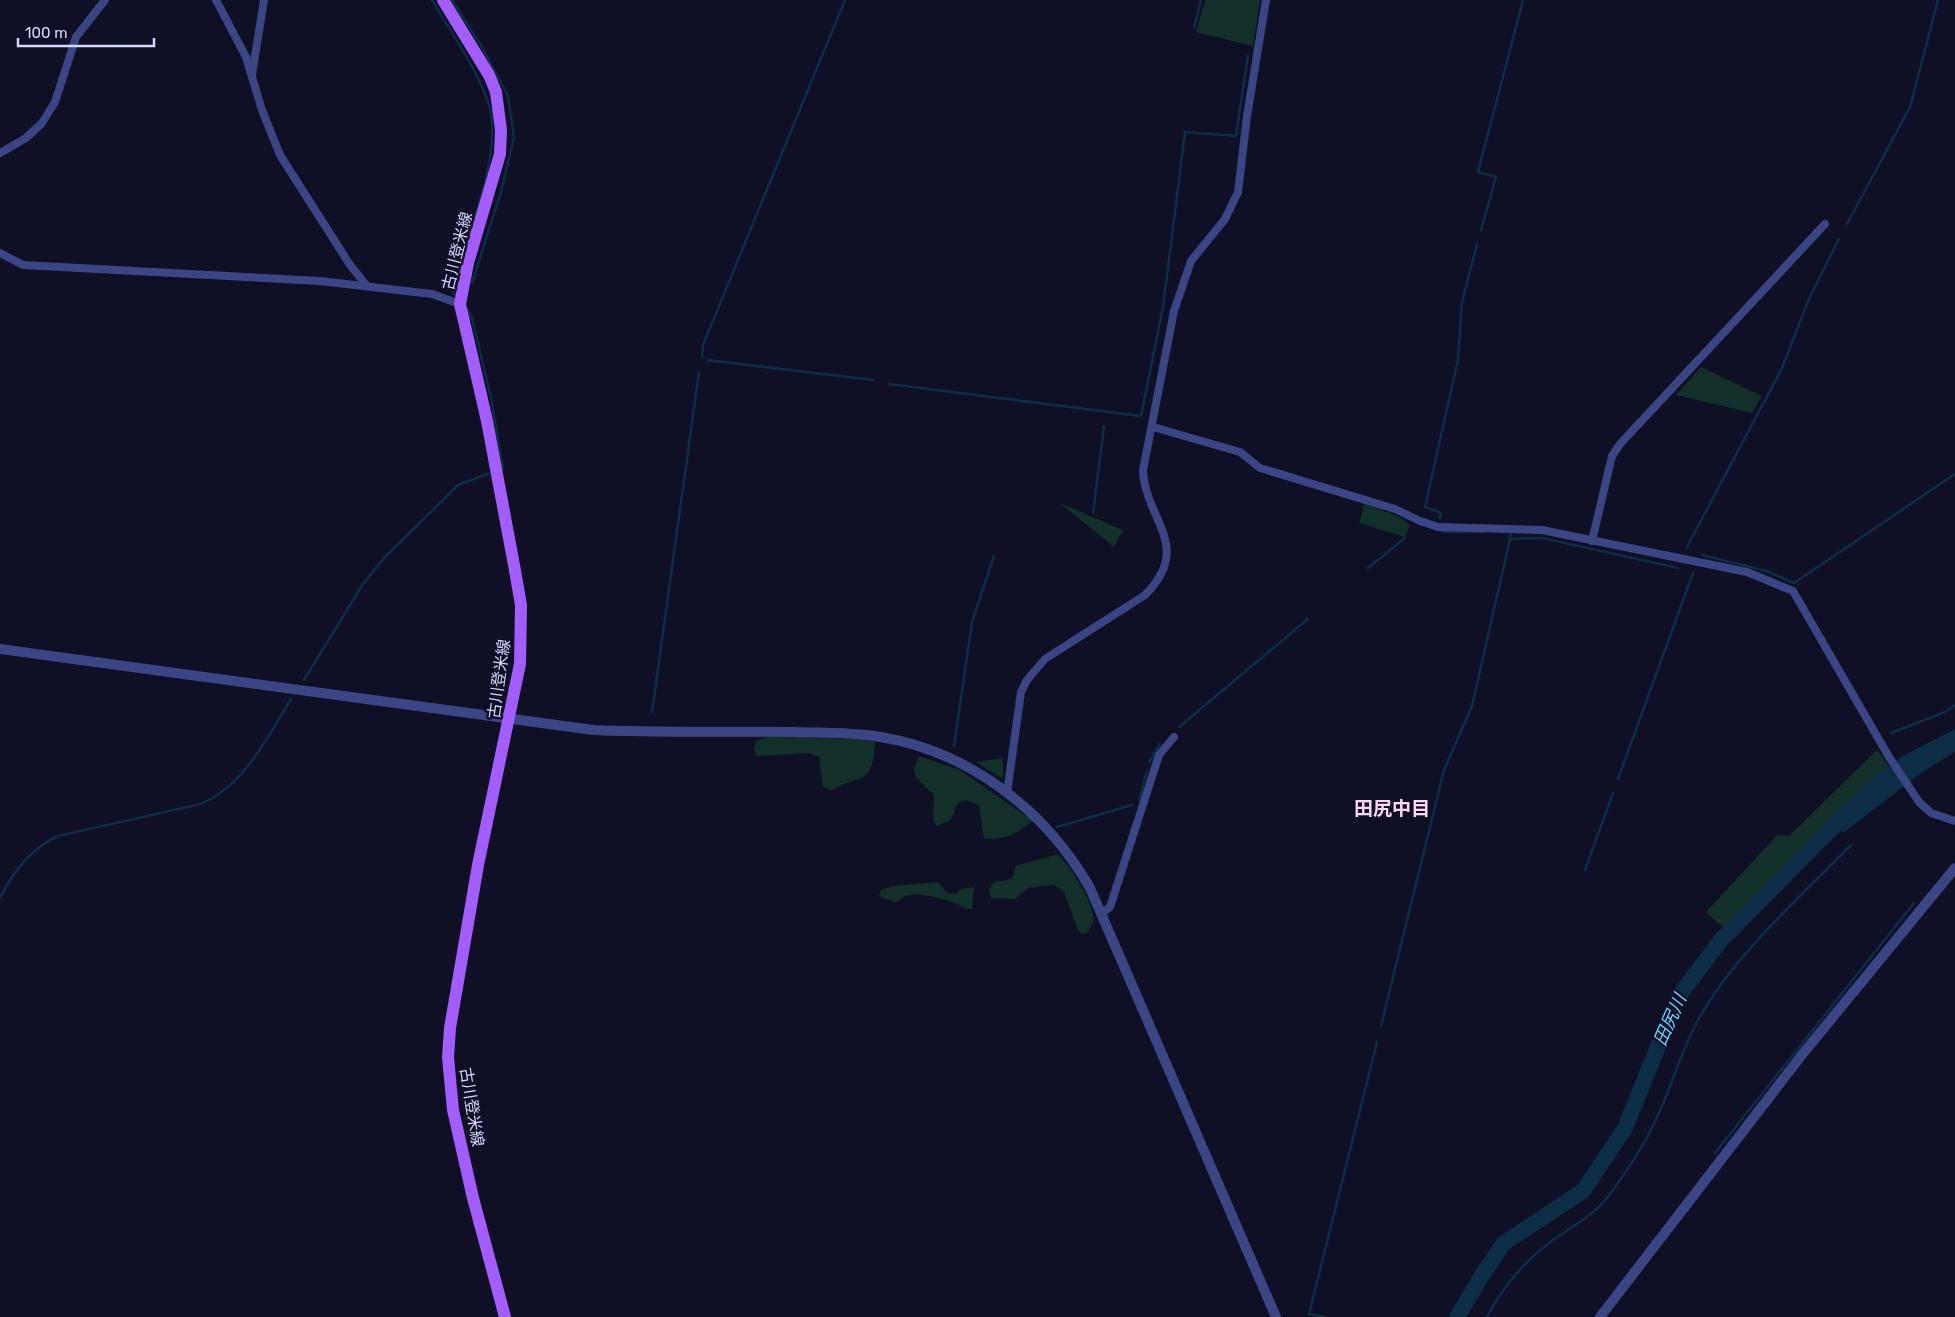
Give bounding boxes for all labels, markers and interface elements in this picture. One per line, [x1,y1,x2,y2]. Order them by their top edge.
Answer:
scale bar [18,15,154,47]
text: 100 m [25,24,67,42]
street label: 古川登米線 [438,210,476,292]
street label: 古川登米線 [484,638,514,720]
district label: 田尻中目 [1354,797,1430,820]
water label: 田尻川 [1649,989,1692,1049]
street label: 古川登米線 [456,1066,488,1148]

